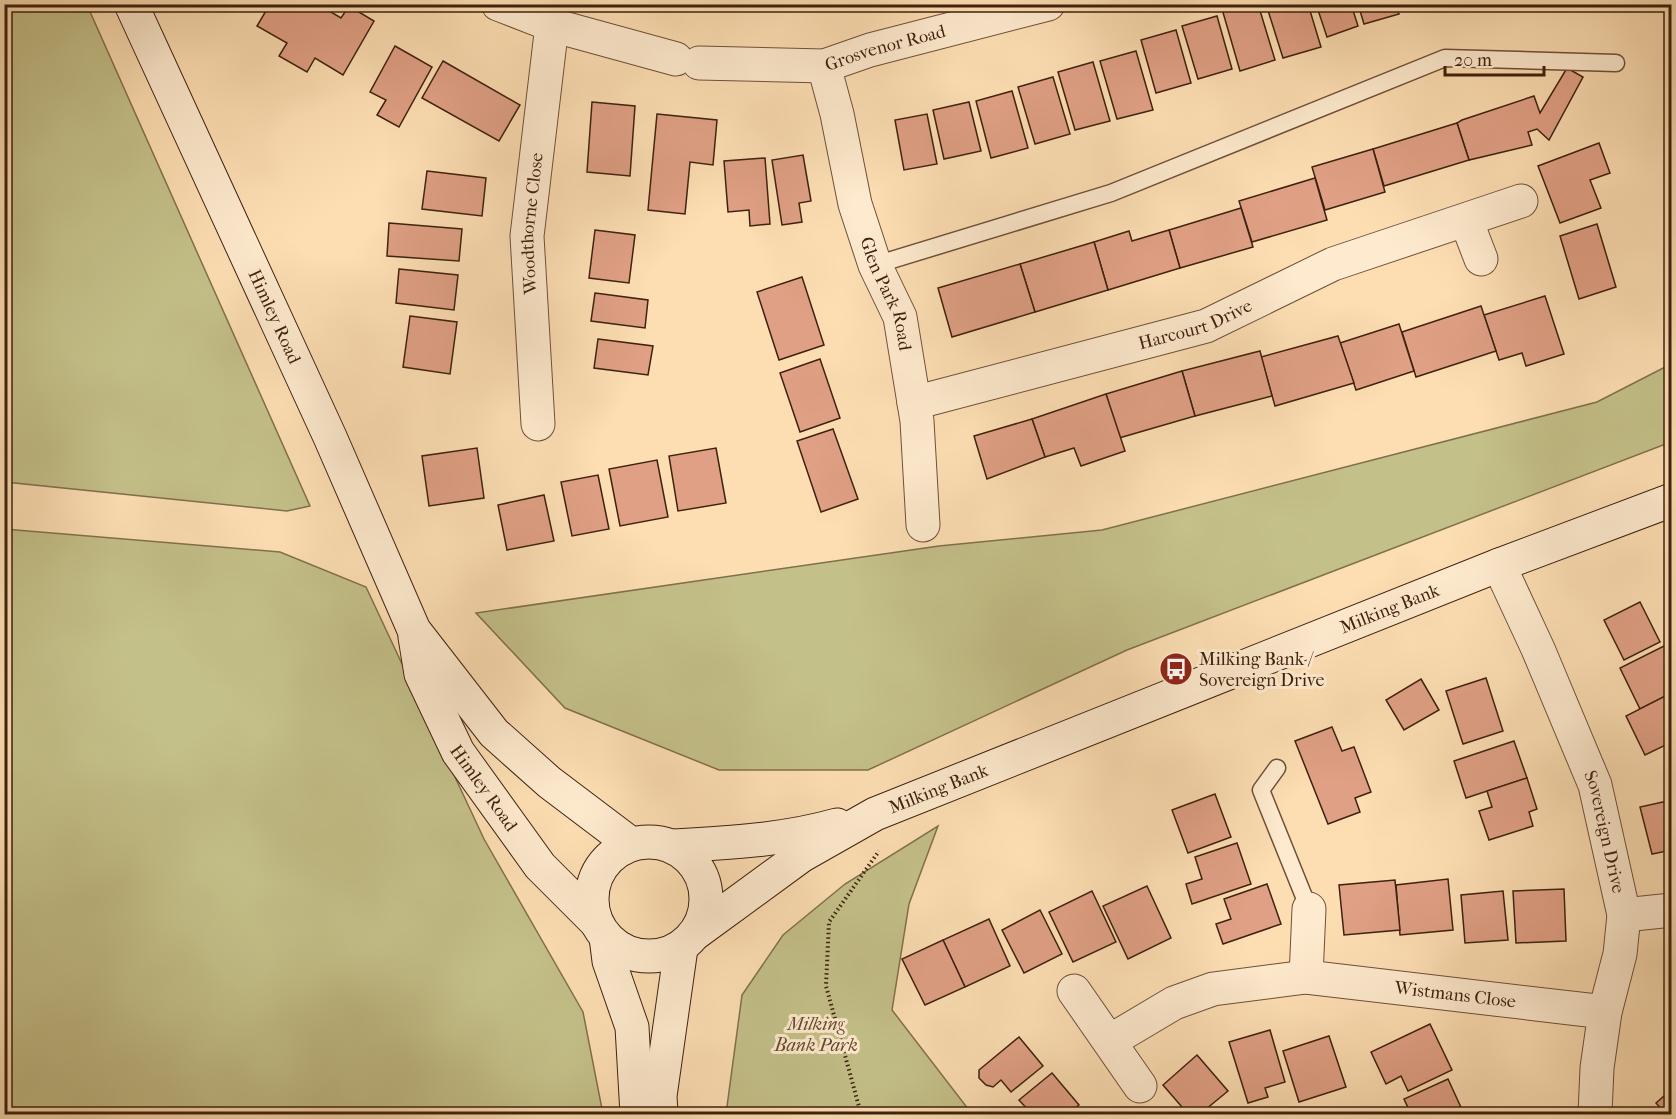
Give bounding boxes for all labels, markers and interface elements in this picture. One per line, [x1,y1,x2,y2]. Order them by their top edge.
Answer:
street label: Grosvenor Road [822,20,948,75]
scale bar [1445,39,1544,77]
text: 20 m [1454,50,1492,71]
street label: Woodthorne Close [516,151,547,296]
street label: Glen Park Road [856,234,916,352]
street label: Himley Road [244,266,305,367]
street label: Harcourt Drive [1136,295,1255,354]
street label: Milking Bank [1337,579,1443,638]
place label: Milking Bank / Sovereign Drive [1199,649,1324,691]
bus stop icon: Milking Bank / Sovereign Drive [1158,651,1194,687]
street label: Himley Road [446,741,522,835]
street label: Milking Bank [886,759,992,818]
street label: Sovereign Drive [1580,767,1629,895]
street label: Wistmans Close [1393,977,1517,1012]
park label: Milking Bank Park [773,1014,858,1056]

